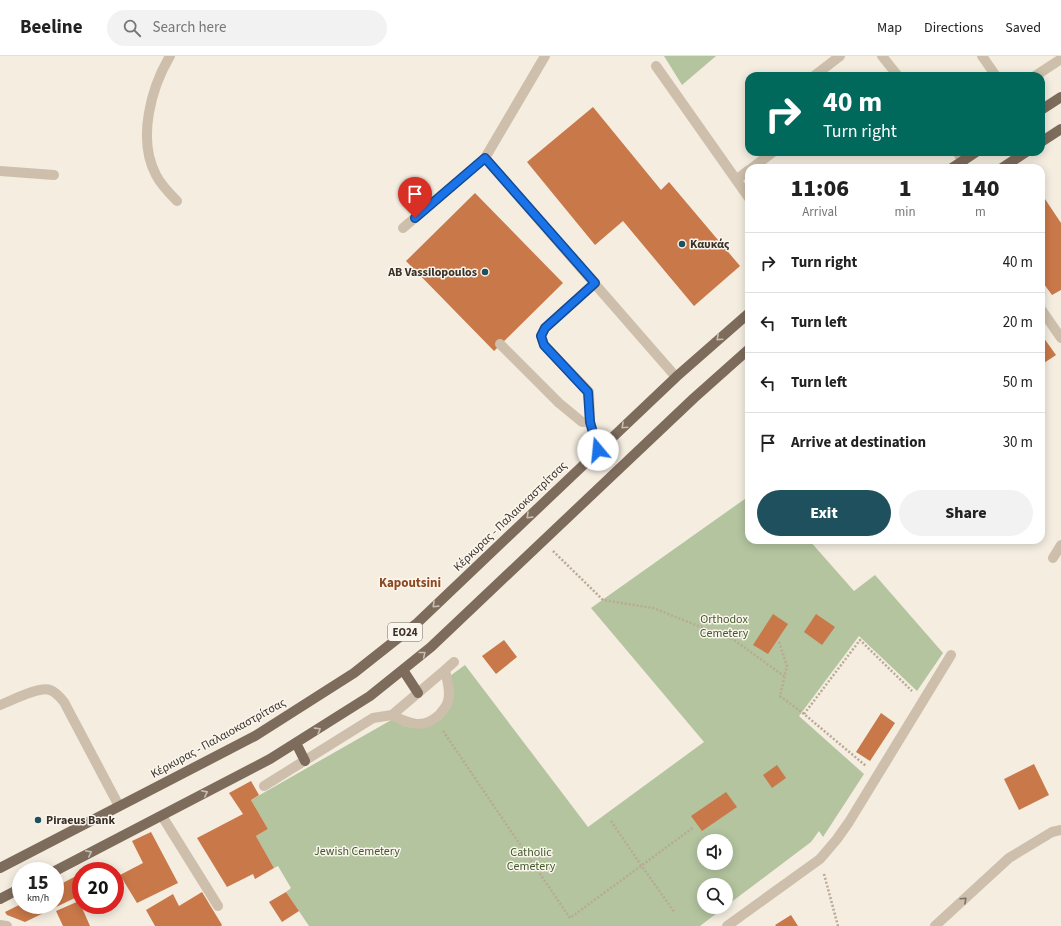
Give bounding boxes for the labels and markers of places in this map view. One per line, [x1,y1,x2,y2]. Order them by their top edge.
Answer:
pin [398,177,432,218]
place label: Καυκάς [690,236,730,253]
marker: Καυκάς [677,239,687,249]
place label: AB Vassilopoulos [387,264,477,281]
marker: AB Vassilopoulos [480,267,490,277]
place label: Piraeus Bank [46,812,115,829]
marker: Piraeus Bank [33,815,43,825]

